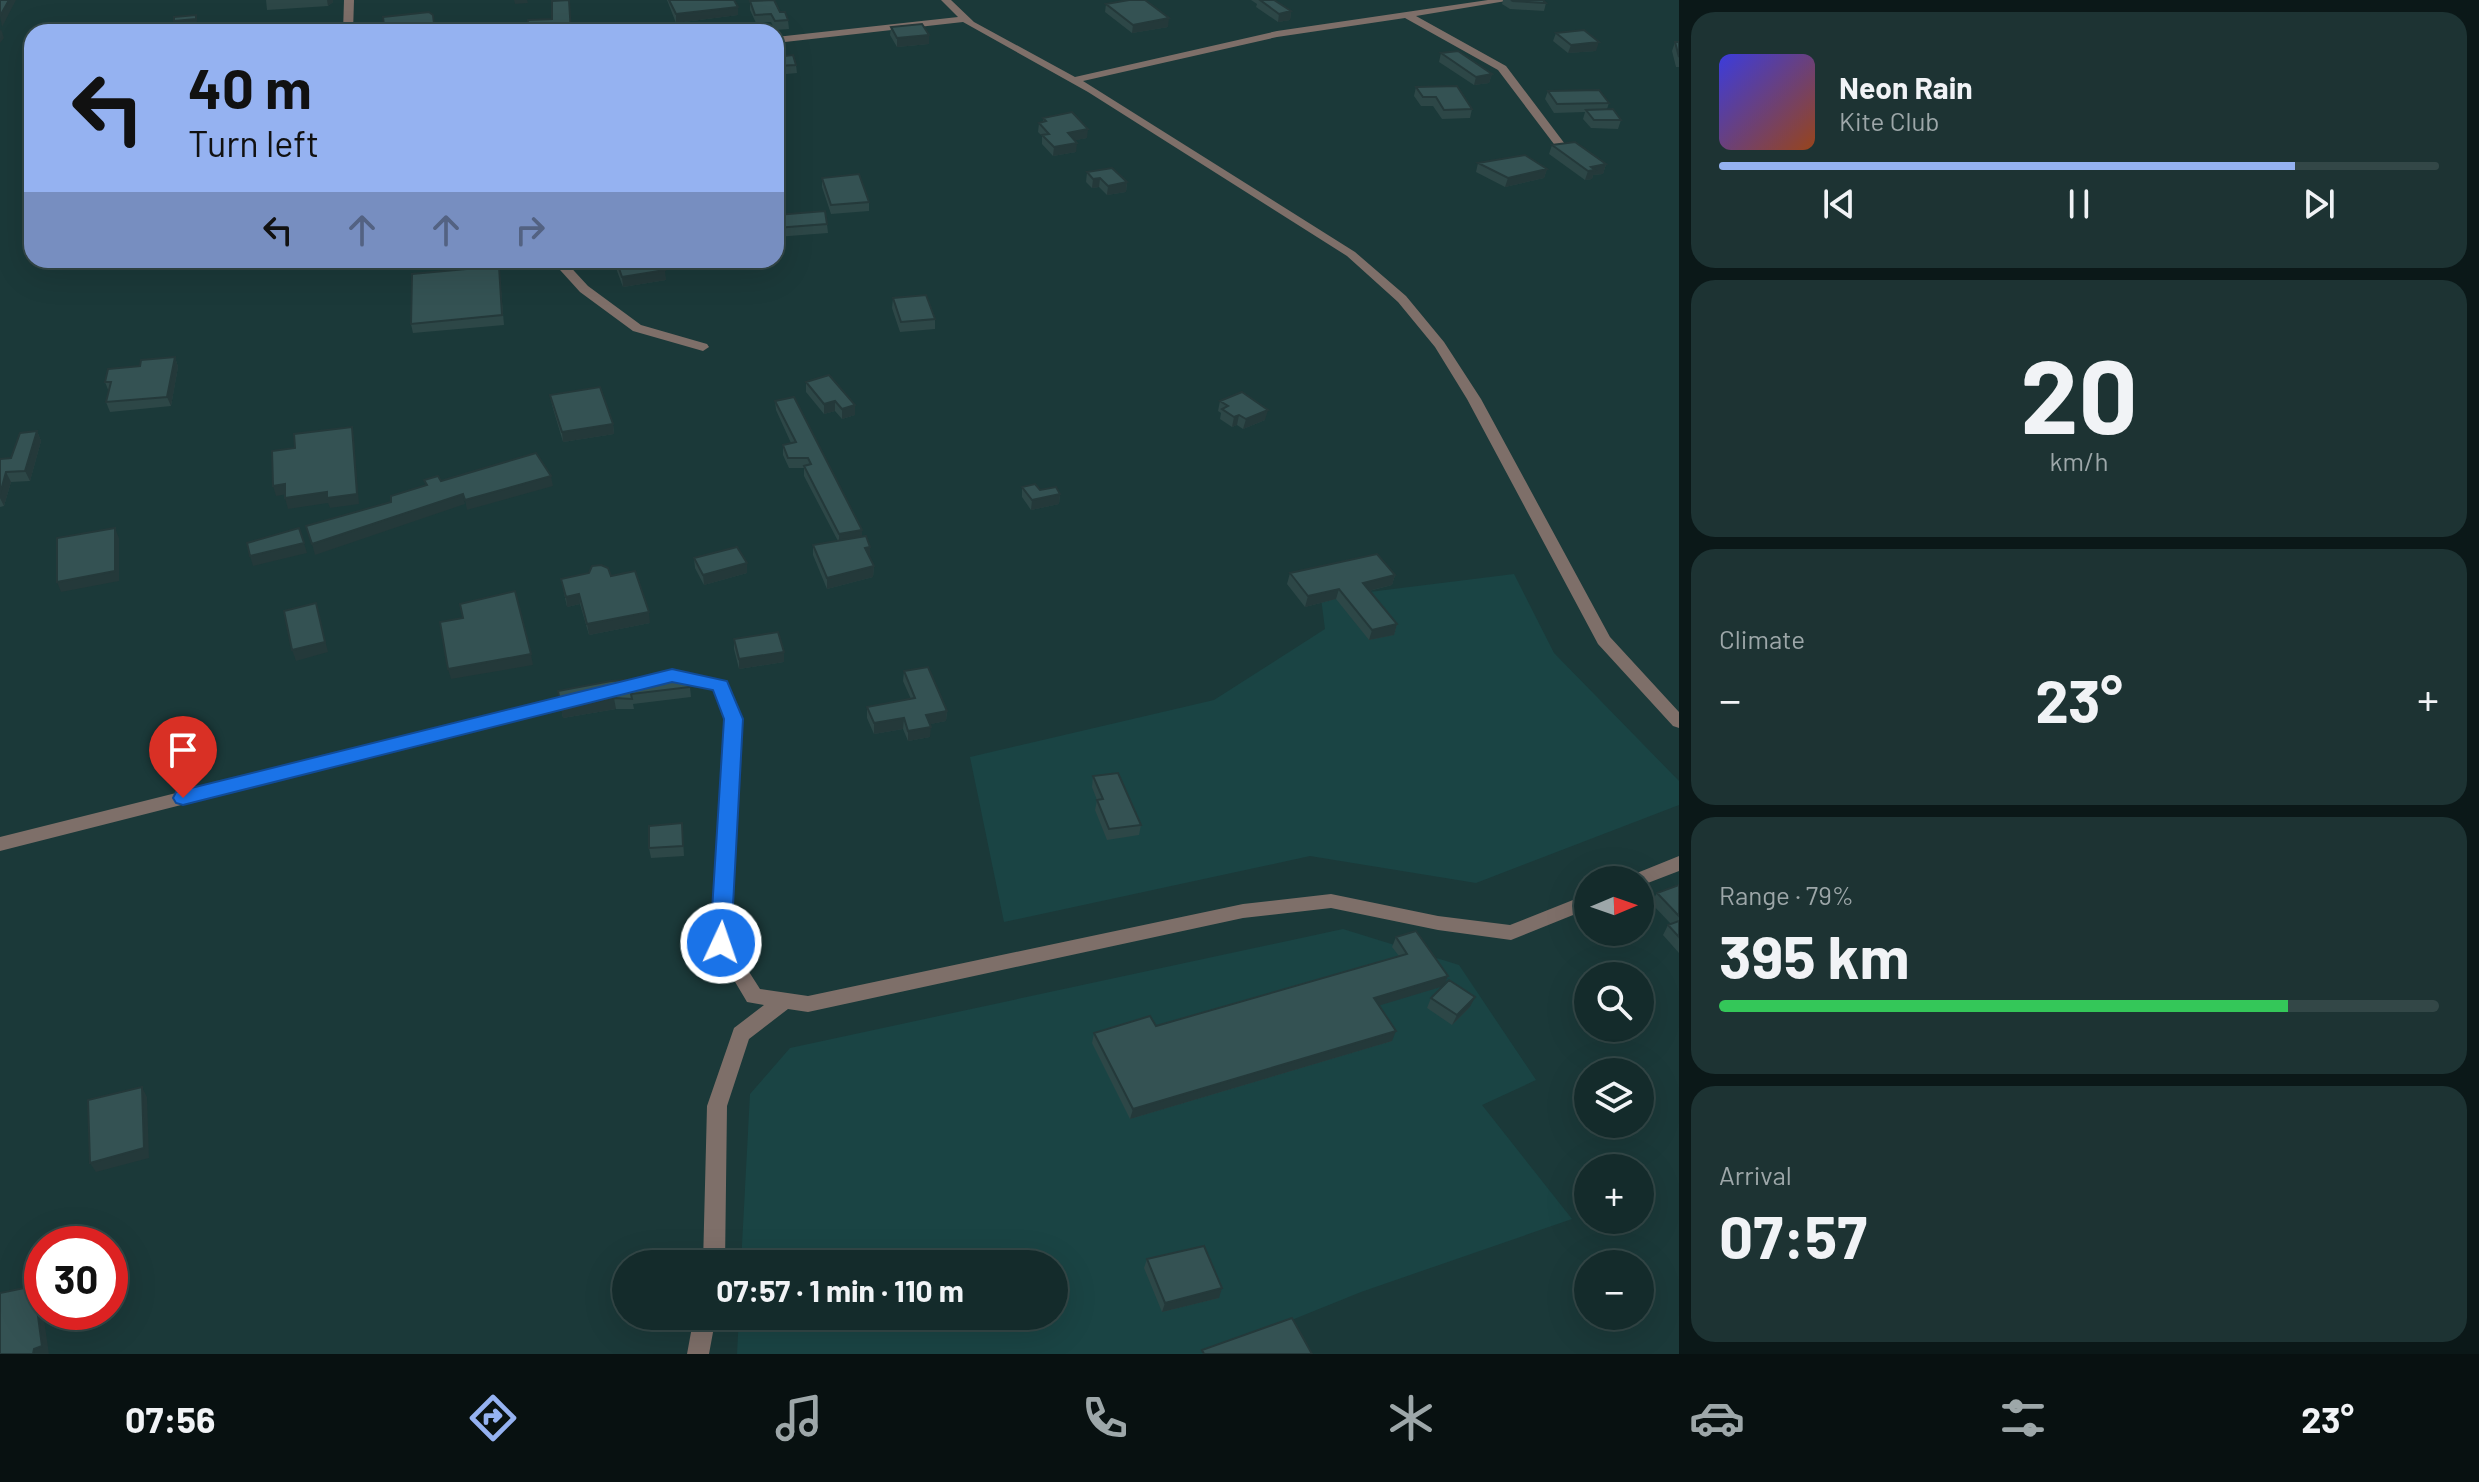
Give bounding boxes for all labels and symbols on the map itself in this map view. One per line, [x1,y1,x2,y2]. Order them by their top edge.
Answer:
pin [149,716,217,798]
north arrow [1574,866,1654,946]
position arrow [679,901,763,985]
speed limit sign: 30 [24,1226,128,1330]

